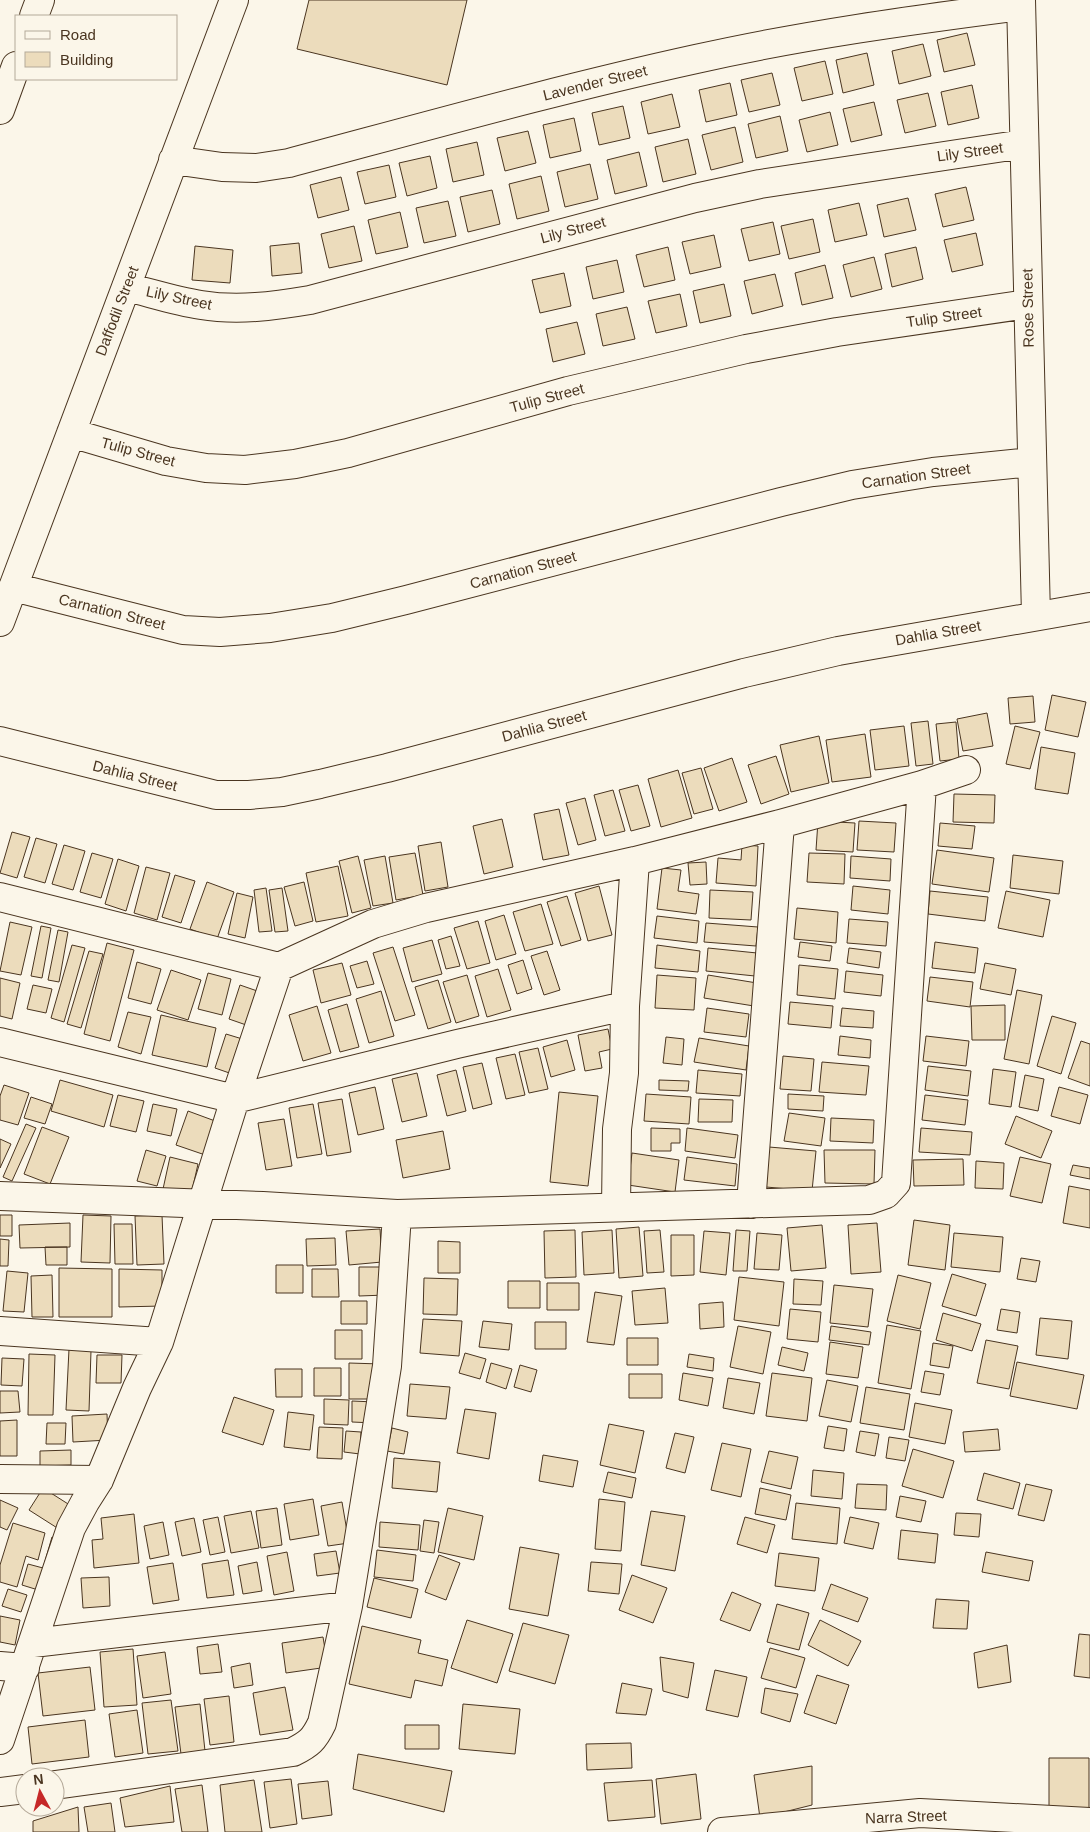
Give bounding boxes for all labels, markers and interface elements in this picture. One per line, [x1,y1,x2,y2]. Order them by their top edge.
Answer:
legend [15,15,178,80]
text: Road [60,26,96,43]
text: Building [60,51,113,68]
street label: Lavender Street [541,61,650,104]
street label: Lily Street [936,138,1005,165]
street label: Lily Street [538,212,608,246]
street label: Daffodil Street [92,263,142,358]
street label: Rose Street [1018,267,1037,348]
street label: Lily Street [145,282,214,313]
street label: Tulip Street [905,303,984,330]
street label: Tulip Street [508,379,587,416]
street label: Tulip Street [99,433,178,470]
street label: Carnation Street [861,459,972,492]
street label: Carnation Street [468,547,579,592]
street label: Carnation Street [57,590,168,633]
street label: Dahlia Street [894,616,983,648]
street label: Dahlia Street [500,706,589,745]
street label: Dahlia Street [91,757,180,794]
north arrow [15,1767,65,1817]
text: N [32,1771,44,1788]
street label: Narra Street [865,1807,948,1826]

